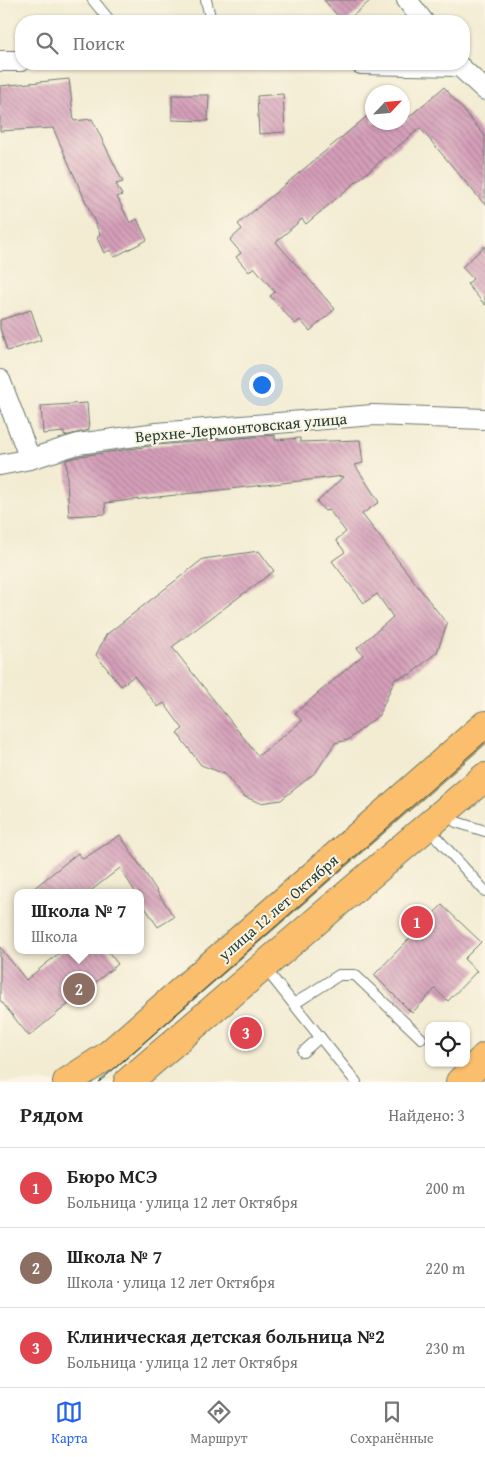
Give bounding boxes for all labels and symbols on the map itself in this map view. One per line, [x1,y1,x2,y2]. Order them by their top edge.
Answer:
north arrow [365,85,410,130]
your location [249,372,275,398]
street label: Верхне-Лермонтовская улица [134,406,348,448]
street label: улица 12 лет Октября [212,848,343,967]
pin: 1 [401,903,433,941]
pin: 2 [63,970,95,1008]
pin: 3 [230,1014,262,1052]

